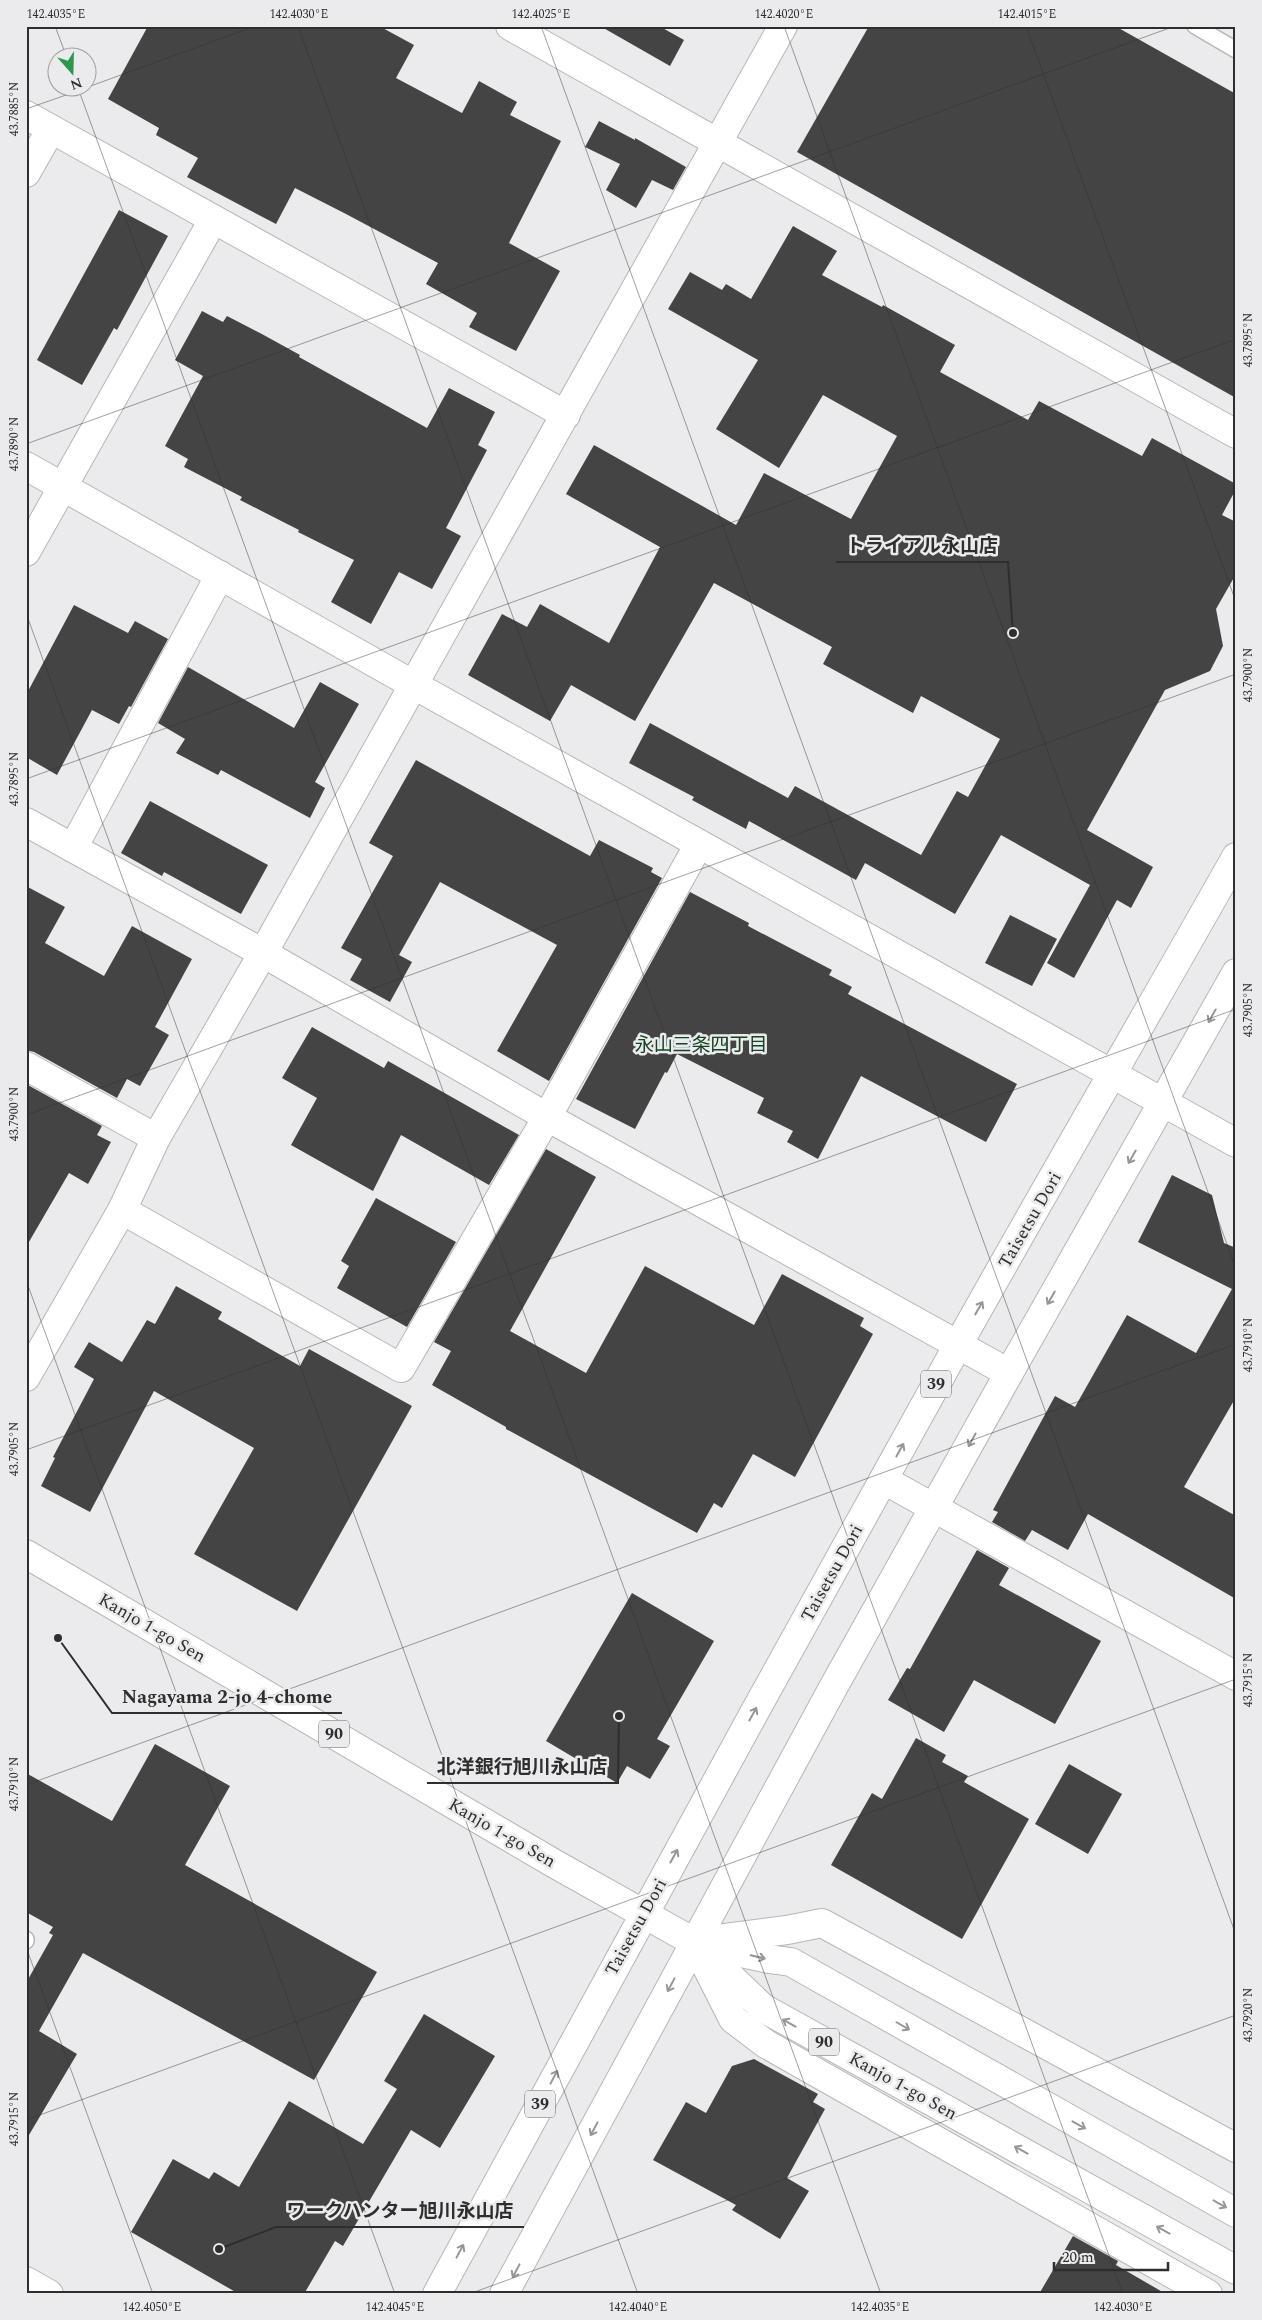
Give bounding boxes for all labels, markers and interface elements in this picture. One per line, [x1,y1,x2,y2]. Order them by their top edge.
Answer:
text: 142.4035°E [27,5,85,24]
text: 142.4030°E [270,5,328,24]
text: 142.4025°E [512,5,570,24]
text: 142.4020°E [755,5,813,24]
text: 142.4015°E [998,5,1056,24]
north arrow [48,48,98,98]
text: N [67,72,85,96]
text: 43.7885°N [5,82,24,136]
text: 43.7895°N [1239,313,1258,367]
text: 43.7890°N [5,417,24,471]
callout: トライアル永山店 [836,528,1008,562]
text: トライアル永山店 [846,532,998,561]
text: 43.7900°N [1239,648,1258,702]
text: 43.7895°N [5,752,24,806]
text: 43.7905°N [1239,983,1258,1037]
one-way arrow [1207,1008,1217,1023]
district label: 永山三条四丁目 [634,1031,768,1060]
text: 43.7900°N [5,1087,24,1141]
one-way arrow [1126,1149,1136,1164]
street label: Taisetsu Dori [991,1167,1069,1273]
one-way arrow [1046,1291,1056,1305]
one-way arrow [975,1301,985,1316]
text: 43.7910°N [1239,1318,1258,1372]
road number: 39 [921,1370,951,1398]
text: 43.7905°N [5,1422,24,1476]
one-way arrow [966,1432,976,1447]
one-way arrow [896,1443,906,1458]
street label: Taisetsu Dori [794,1519,870,1627]
street label: Kanjo 1-go Sen [93,1586,211,1670]
text: 43.7915°N [1239,1653,1258,1707]
callout: Nagayama 2-jo 4-chome [112,1679,342,1713]
text: Nagayama 2-jo 4-chome [122,1683,332,1712]
one-way arrow [748,1707,758,1722]
road number: 90 [319,1720,349,1748]
callout: 北洋銀行旭川永山店 [427,1749,618,1783]
text: 北洋銀行旭川永山店 [436,1753,608,1782]
text: 43.7910°N [5,1757,24,1811]
street label: Kanjo 1-go Sen [443,1791,561,1875]
one-way arrow [670,1850,680,1864]
street label: Taisetsu Dori [598,1873,674,1981]
one-way arrow [750,1953,766,1962]
one-way arrow [666,1978,676,1993]
text: 43.7920°N [1239,1988,1258,2042]
one-way arrow [782,2017,797,2027]
one-way arrow [896,2022,910,2032]
road number: 90 [809,2028,839,2056]
street label: Kanjo 1-go Sen [844,2045,962,2127]
one-way arrow [550,2070,559,2085]
road number: 39 [525,2090,555,2118]
text: 43.7915°N [5,2092,24,2146]
one-way arrow [1071,2120,1086,2130]
one-way arrow [588,2121,598,2135]
one-way arrow [1014,2145,1028,2155]
callout: ワークハンター旭川永山店 [276,2193,524,2227]
text: ワークハンター旭川永山店 [286,2197,514,2226]
one-way arrow [1213,2200,1227,2210]
one-way arrow [1156,2224,1170,2234]
scale bar [1054,2240,1168,2272]
one-way arrow [456,2244,465,2259]
text: 20 m [1062,2246,1094,2269]
one-way arrow [511,2264,521,2279]
text: 142.4050°E [123,2298,181,2317]
text: 142.4045°E [366,2298,424,2317]
text: 142.4040°E [609,2298,667,2317]
text: 142.4035°E [851,2298,909,2317]
text: 142.4030°E [1094,2298,1152,2317]

